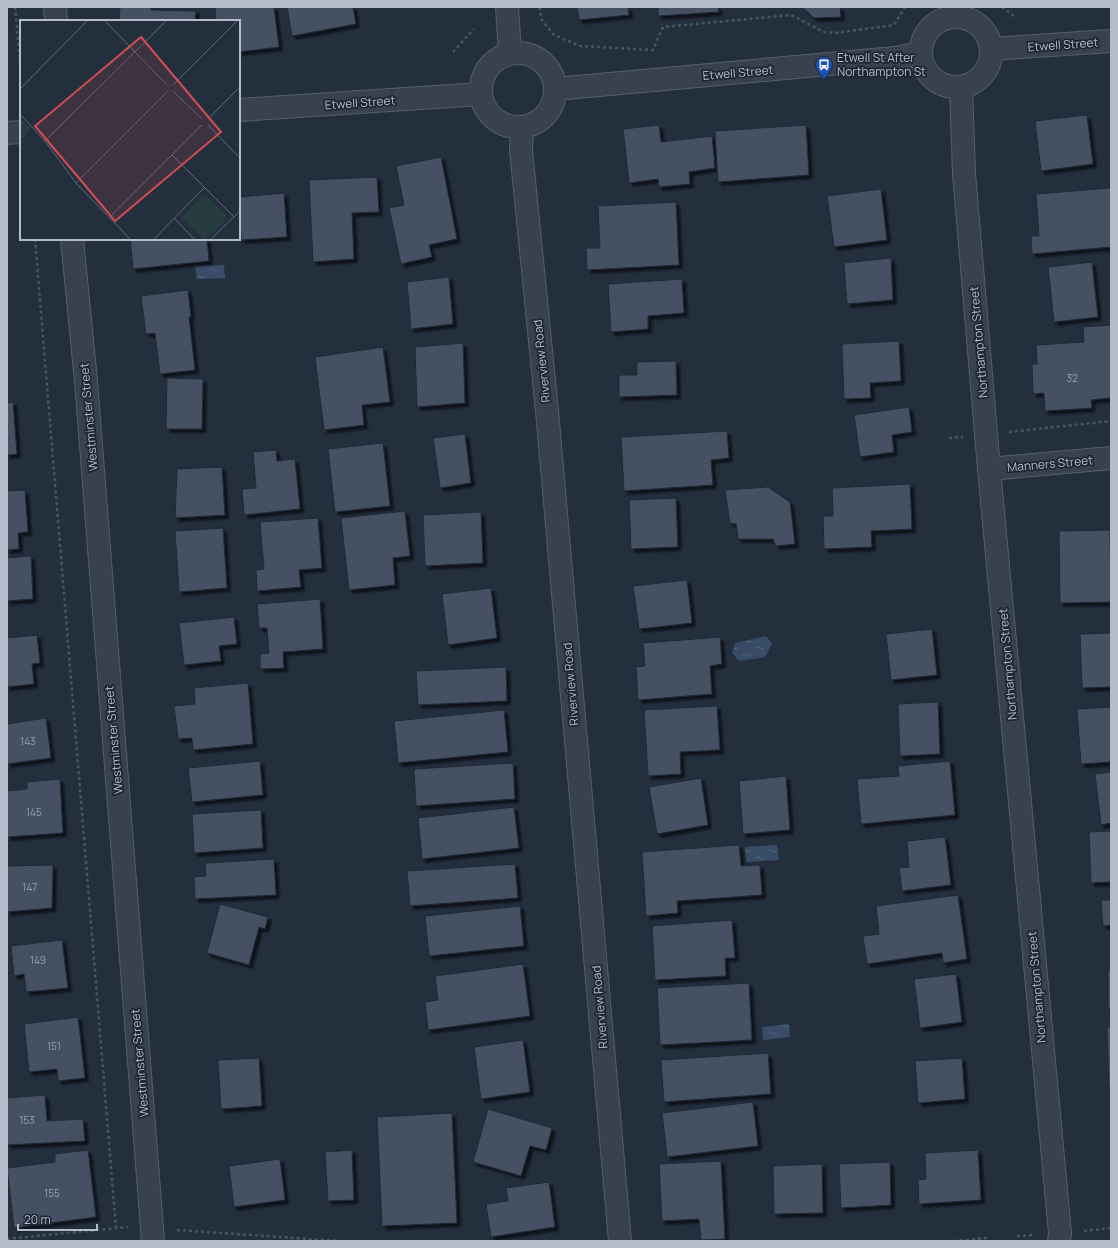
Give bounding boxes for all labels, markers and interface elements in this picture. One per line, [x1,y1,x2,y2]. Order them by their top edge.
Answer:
inset map [20,20,240,240]
street label: Etwell Street [1027,34,1099,55]
place label: Etwell St After Northampton St [837,49,926,80]
bus stop icon: Etwell St After Northampton St [814,55,834,80]
street label: Etwell Street [702,61,774,84]
street label: Etwell Street [324,92,396,113]
street label: Northampton Street [965,285,992,399]
street label: Riverview Road [529,319,554,403]
street label: Westminster Street [75,362,102,472]
house number: 32 [1066,371,1078,385]
street label: Manners Street [1006,451,1094,476]
street label: Northampton Street [994,607,1021,721]
street label: Riverview Road [558,642,583,726]
street label: Westminster Street [100,685,127,795]
house number: 143 [20,734,36,748]
house number: 145 [26,805,42,819]
house number: 147 [23,880,37,894]
street label: Northampton Street [1023,930,1050,1044]
house number: 149 [30,953,46,967]
street label: Riverview Road [587,965,612,1049]
street label: Westminster Street [126,1008,153,1118]
house number: 151 [47,1039,61,1053]
house number: 153 [19,1113,35,1127]
house number: 155 [44,1186,60,1200]
scale bar [18,1206,97,1232]
text: 20 m [24,1211,51,1228]

